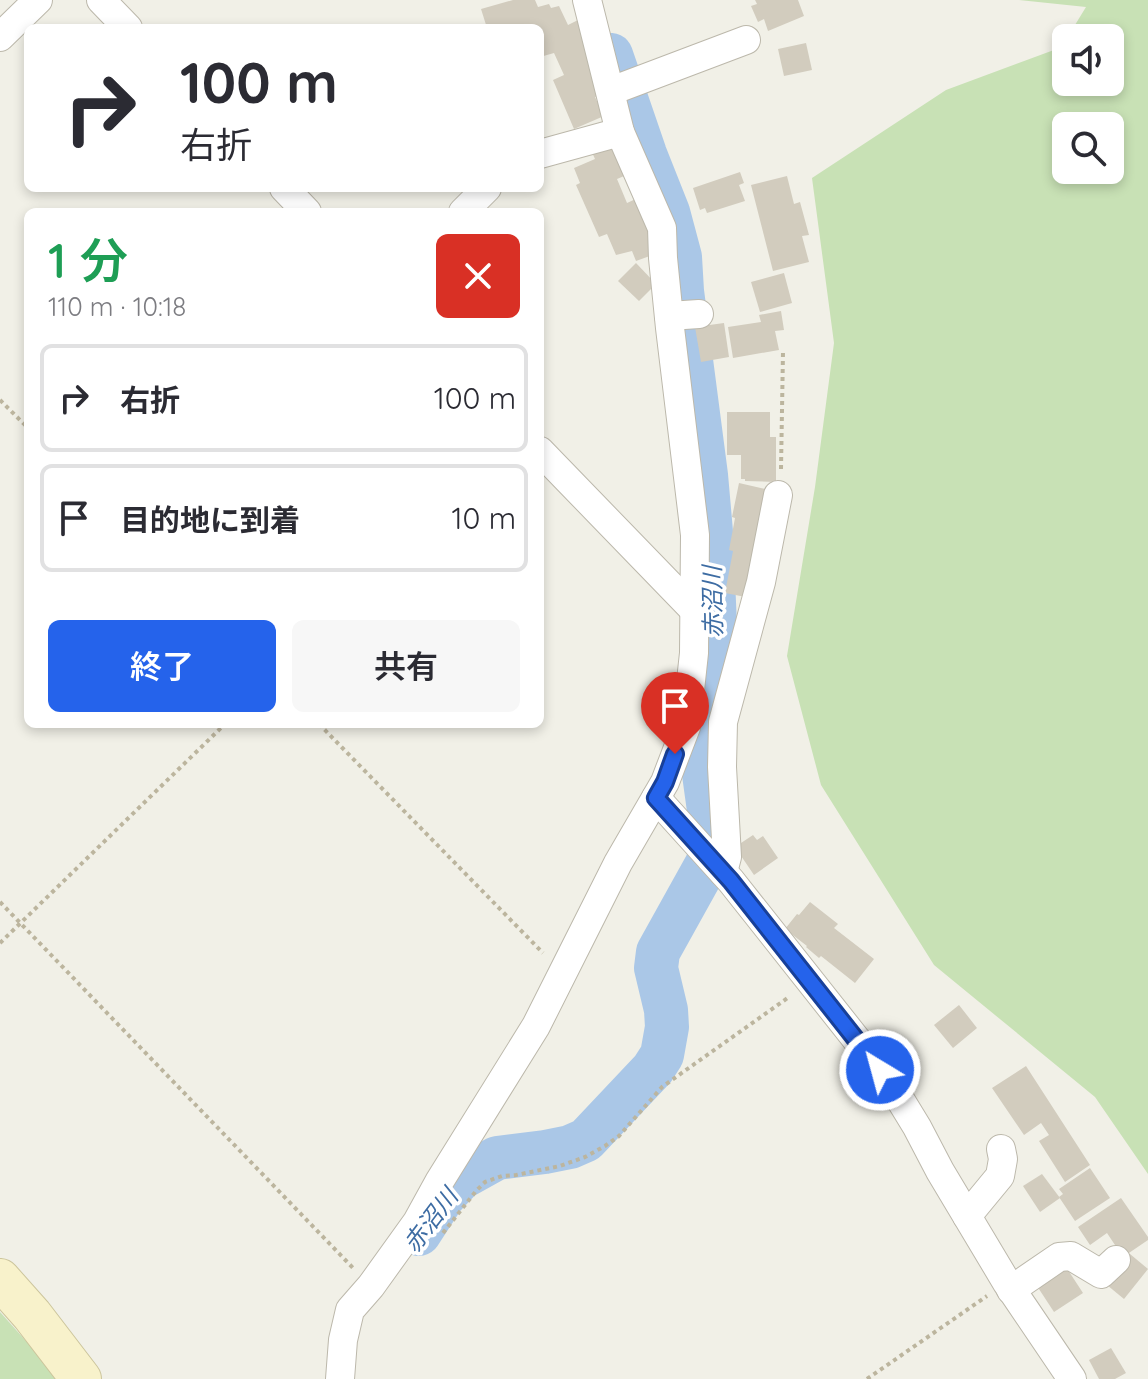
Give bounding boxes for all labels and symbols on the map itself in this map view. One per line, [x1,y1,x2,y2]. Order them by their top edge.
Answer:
water label: 赤沼川 [696,563,728,638]
pin [641,672,709,754]
position arrow [838,1028,922,1112]
water label: 赤沼川 [396,1180,465,1258]

